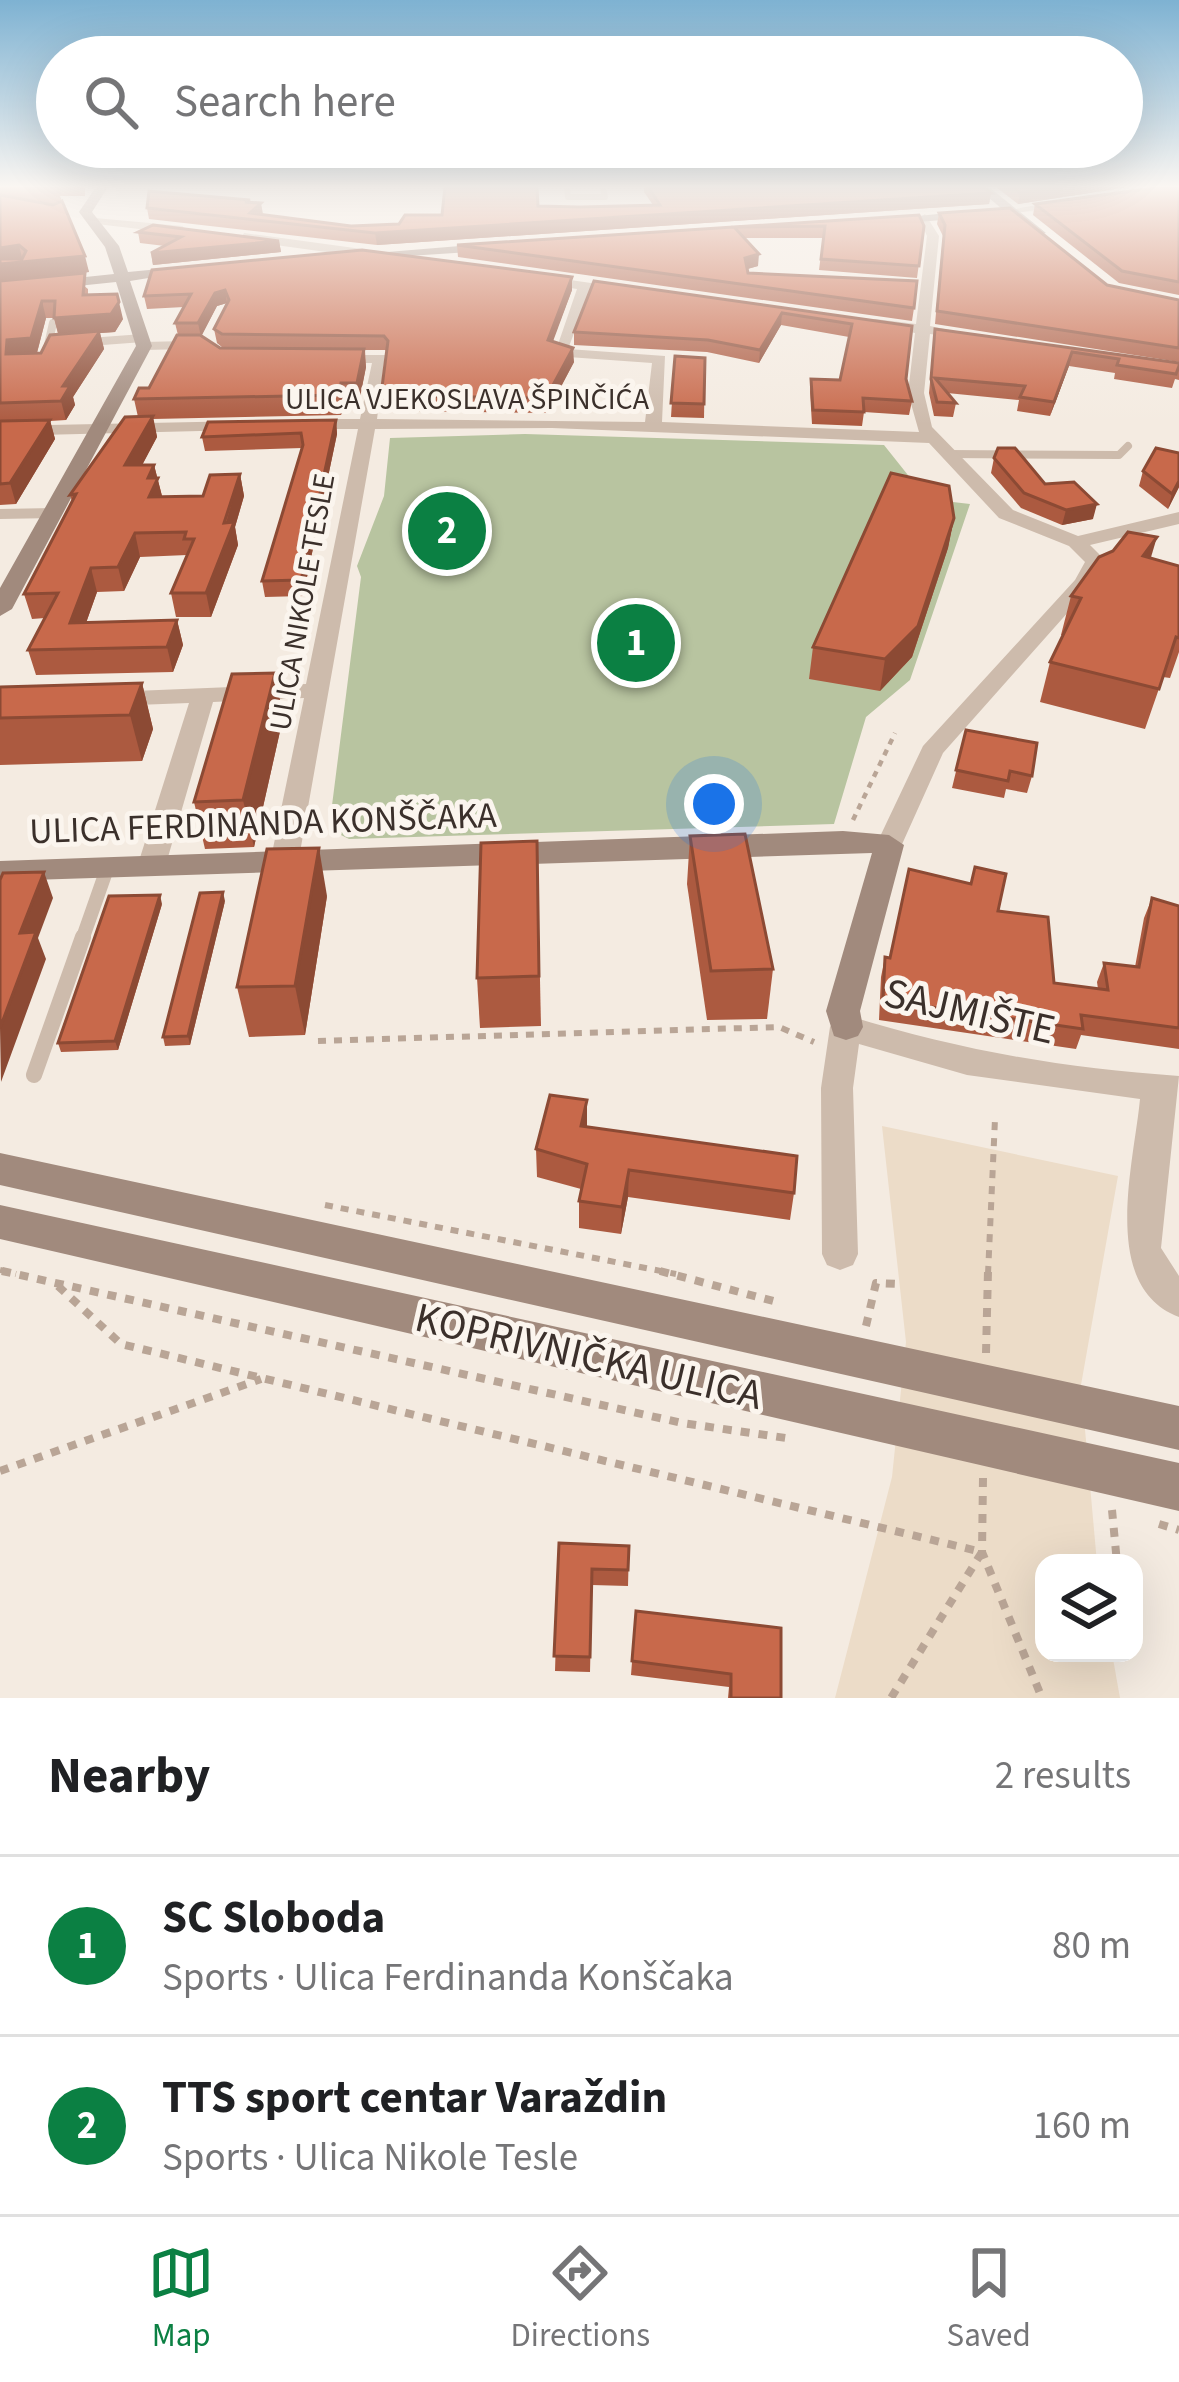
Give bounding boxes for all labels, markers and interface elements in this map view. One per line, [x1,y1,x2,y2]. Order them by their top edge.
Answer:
search box [36,36,1143,168]
icon: search [78,69,144,135]
text: Search here [174,70,396,134]
street label: ULICA VJEKOSLAVA ŠPINČIĆA [285,378,650,421]
street label: ULICA NIKOLE TESLE [259,470,346,734]
pin: 2 [408,486,486,576]
pin: 1 [597,598,675,688]
your location [684,774,744,834]
street label: ULICA FERDINANDA KONŠČAKA [28,790,498,857]
street label: SAJMIŠTE [878,963,1061,1061]
street label: KOPRIVNIČKA ULICA [409,1288,768,1426]
map controls [1035,1554,1143,1662]
button: layers [1035,1554,1143,1662]
text: Nearby [48,1740,210,1812]
text: 2 results [995,1748,1131,1804]
text: SC Sloboda [162,1886,385,1950]
text: 1 [77,1918,97,1974]
text: 80 m [1052,1918,1131,1974]
text: Sports · Ulica Ferdinanda Konščaka [162,1950,734,2006]
text: TTS sport centar Varaždin [162,2066,667,2130]
text: 2 [77,2098,97,2154]
text: 160 m [1033,2098,1131,2154]
text: Sports · Ulica Nikole Tesle [162,2130,578,2186]
tab: Map [148,2240,214,2359]
tab: Directions [511,2240,650,2359]
tab: Saved [947,2240,1031,2359]

